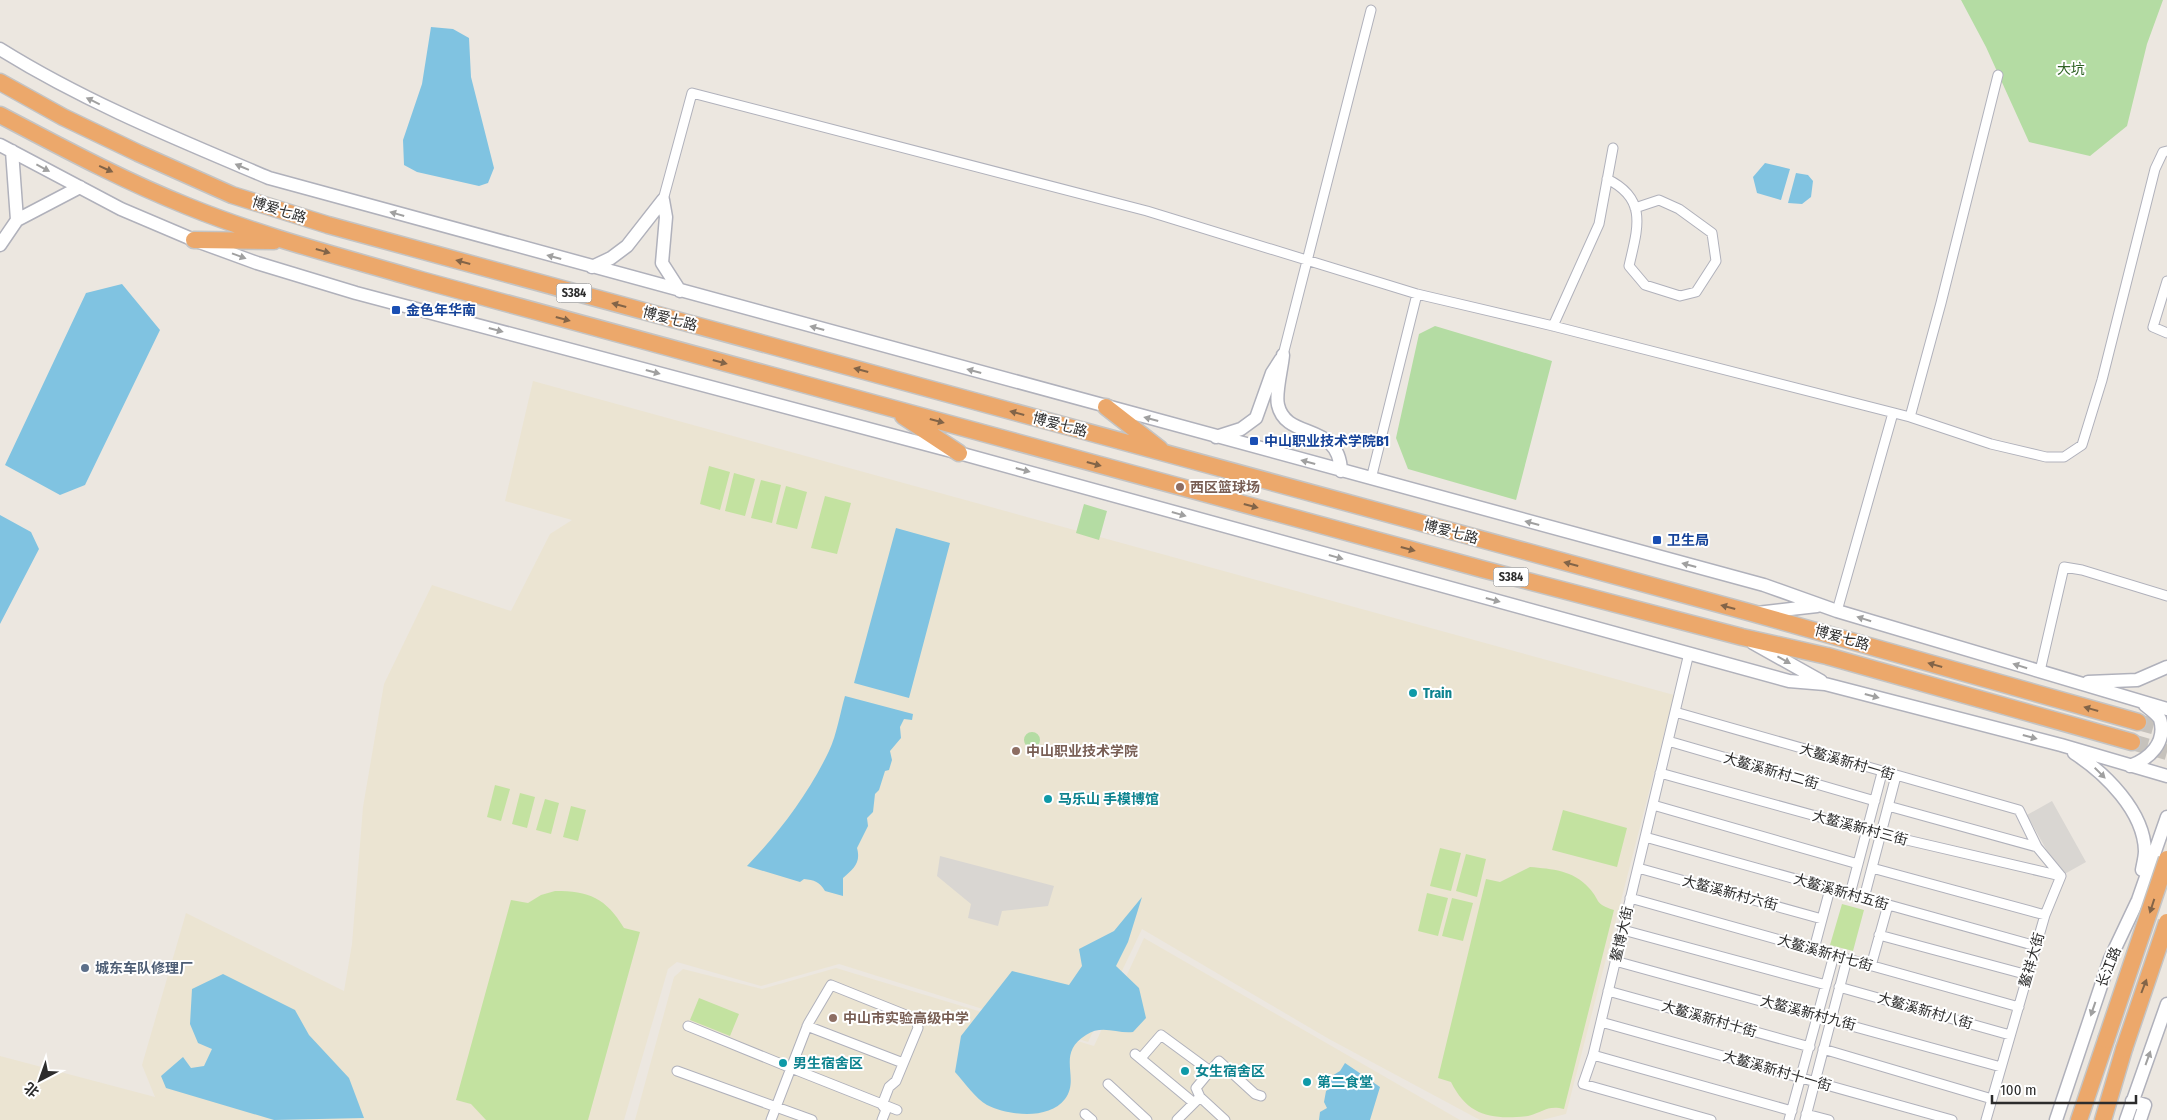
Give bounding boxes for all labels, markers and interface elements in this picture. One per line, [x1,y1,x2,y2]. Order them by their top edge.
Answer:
park label: 大坑 [2057,61,2085,78]
one-way arrow [86,96,100,104]
one-way arrow [235,162,249,170]
one-way arrow [36,163,50,172]
one-way arrow [98,165,113,174]
street label: 博爱七路 [250,193,308,227]
one-way arrow [389,210,405,218]
one-way arrow [315,248,330,256]
one-way arrow [231,253,246,260]
one-way arrow [546,253,561,261]
one-way arrow [455,258,470,266]
road number: S384 [556,284,592,302]
one-way arrow [612,301,627,309]
place label: 金色年华南 [406,302,476,319]
marker: 金色年华南 [390,304,402,316]
street label: 博爱七路 [641,304,699,334]
one-way arrow [556,316,571,324]
one-way arrow [810,324,825,332]
one-way arrow [488,326,503,334]
one-way arrow [712,358,728,366]
one-way arrow [853,366,868,374]
one-way arrow [967,367,982,375]
one-way arrow [645,368,660,376]
one-way arrow [1010,409,1025,417]
street label: 博爱七路 [1031,410,1089,440]
one-way arrow [1144,415,1159,423]
one-way arrow [930,417,945,425]
place label: 中山职业技术学院B1 [1264,433,1389,450]
marker: 中山职业技术学院B1 [1248,435,1260,447]
one-way arrow [1301,457,1316,465]
one-way arrow [1087,460,1102,468]
one-way arrow [1015,467,1030,475]
place label: 西区篮球场 [1190,479,1260,496]
marker: 西区篮球场 [1174,481,1186,493]
one-way arrow [1244,503,1259,511]
one-way arrow [1172,510,1187,518]
street label: 博爱七路 [1422,517,1480,547]
one-way arrow [1525,518,1540,526]
place label: 卫生局 [1667,532,1709,549]
marker: 卫生局 [1651,534,1663,546]
one-way arrow [1400,545,1415,553]
one-way arrow [1328,554,1343,562]
one-way arrow [1563,560,1578,568]
one-way arrow [1682,561,1697,569]
road number: S384 [1494,568,1528,586]
one-way arrow [1485,597,1500,605]
one-way arrow [1720,602,1735,610]
one-way arrow [1856,615,1871,623]
street label: 博爱七路 [1813,622,1871,654]
one-way arrow [1777,656,1790,665]
one-way arrow [1927,660,1942,668]
one-way arrow [2012,661,2027,669]
place label: Train [1423,685,1452,702]
marker: Train [1407,687,1419,699]
one-way arrow [1865,692,1880,700]
one-way arrow [2083,705,2099,713]
one-way arrow [2022,733,2037,741]
street label: 大鳌溪新村一街 [1798,740,1896,784]
place label: 中山职业技术学院 [1026,743,1138,760]
marker: 中山职业技术学院 [1010,745,1022,757]
street label: 大鳌溪新村二街 [1722,749,1820,793]
one-way arrow [2094,767,2106,779]
place label: 马乐山 手模博馆 [1058,791,1159,808]
marker: 马乐山 手模博馆 [1042,793,1054,805]
street label: 大鳌溪新村三街 [1810,807,1910,849]
street label: 大鳌溪新村五街 [1792,870,1890,914]
street label: 大鳌溪新村六街 [1680,872,1780,914]
one-way arrow [2147,898,2155,913]
street label: 鳌博大街 [1607,905,1637,963]
street label: 大鳌溪新村七街 [1776,931,1874,975]
street label: 鳌祥大街 [2016,931,2048,989]
street label: 长江路 [2093,944,2125,990]
place label: 城东车队修理厂 [95,960,193,977]
marker: 城东车队修理厂 [79,962,91,974]
one-way arrow [2141,979,2149,993]
street label: 大鳌溪新村八街 [1876,989,1974,1033]
street label: 大鳌溪新村九街 [1758,992,1858,1034]
street label: 大鳌溪新村十街 [1660,997,1758,1041]
one-way arrow [2089,1002,2097,1017]
place label: 中山市实验高级中学 [843,1010,969,1027]
marker: 中山市实验高级中学 [827,1012,839,1024]
street label: 大鳌溪新村十一街 [1721,1047,1833,1095]
one-way arrow [2145,1050,2152,1065]
north arrow [15,1055,65,1105]
place label: 男生宿舍区 [793,1055,863,1072]
marker: 男生宿舍区 [777,1057,789,1069]
place label: 女生宿舍区 [1195,1063,1265,1080]
marker: 女生宿舍区 [1179,1065,1191,1077]
scale bar [1992,1072,2136,1104]
place label: 第二食堂 [1317,1074,1373,1091]
marker: 第二食堂 [1301,1076,1313,1088]
text: 北 [21,1078,43,1100]
text: 100 m [2000,1081,2037,1099]

